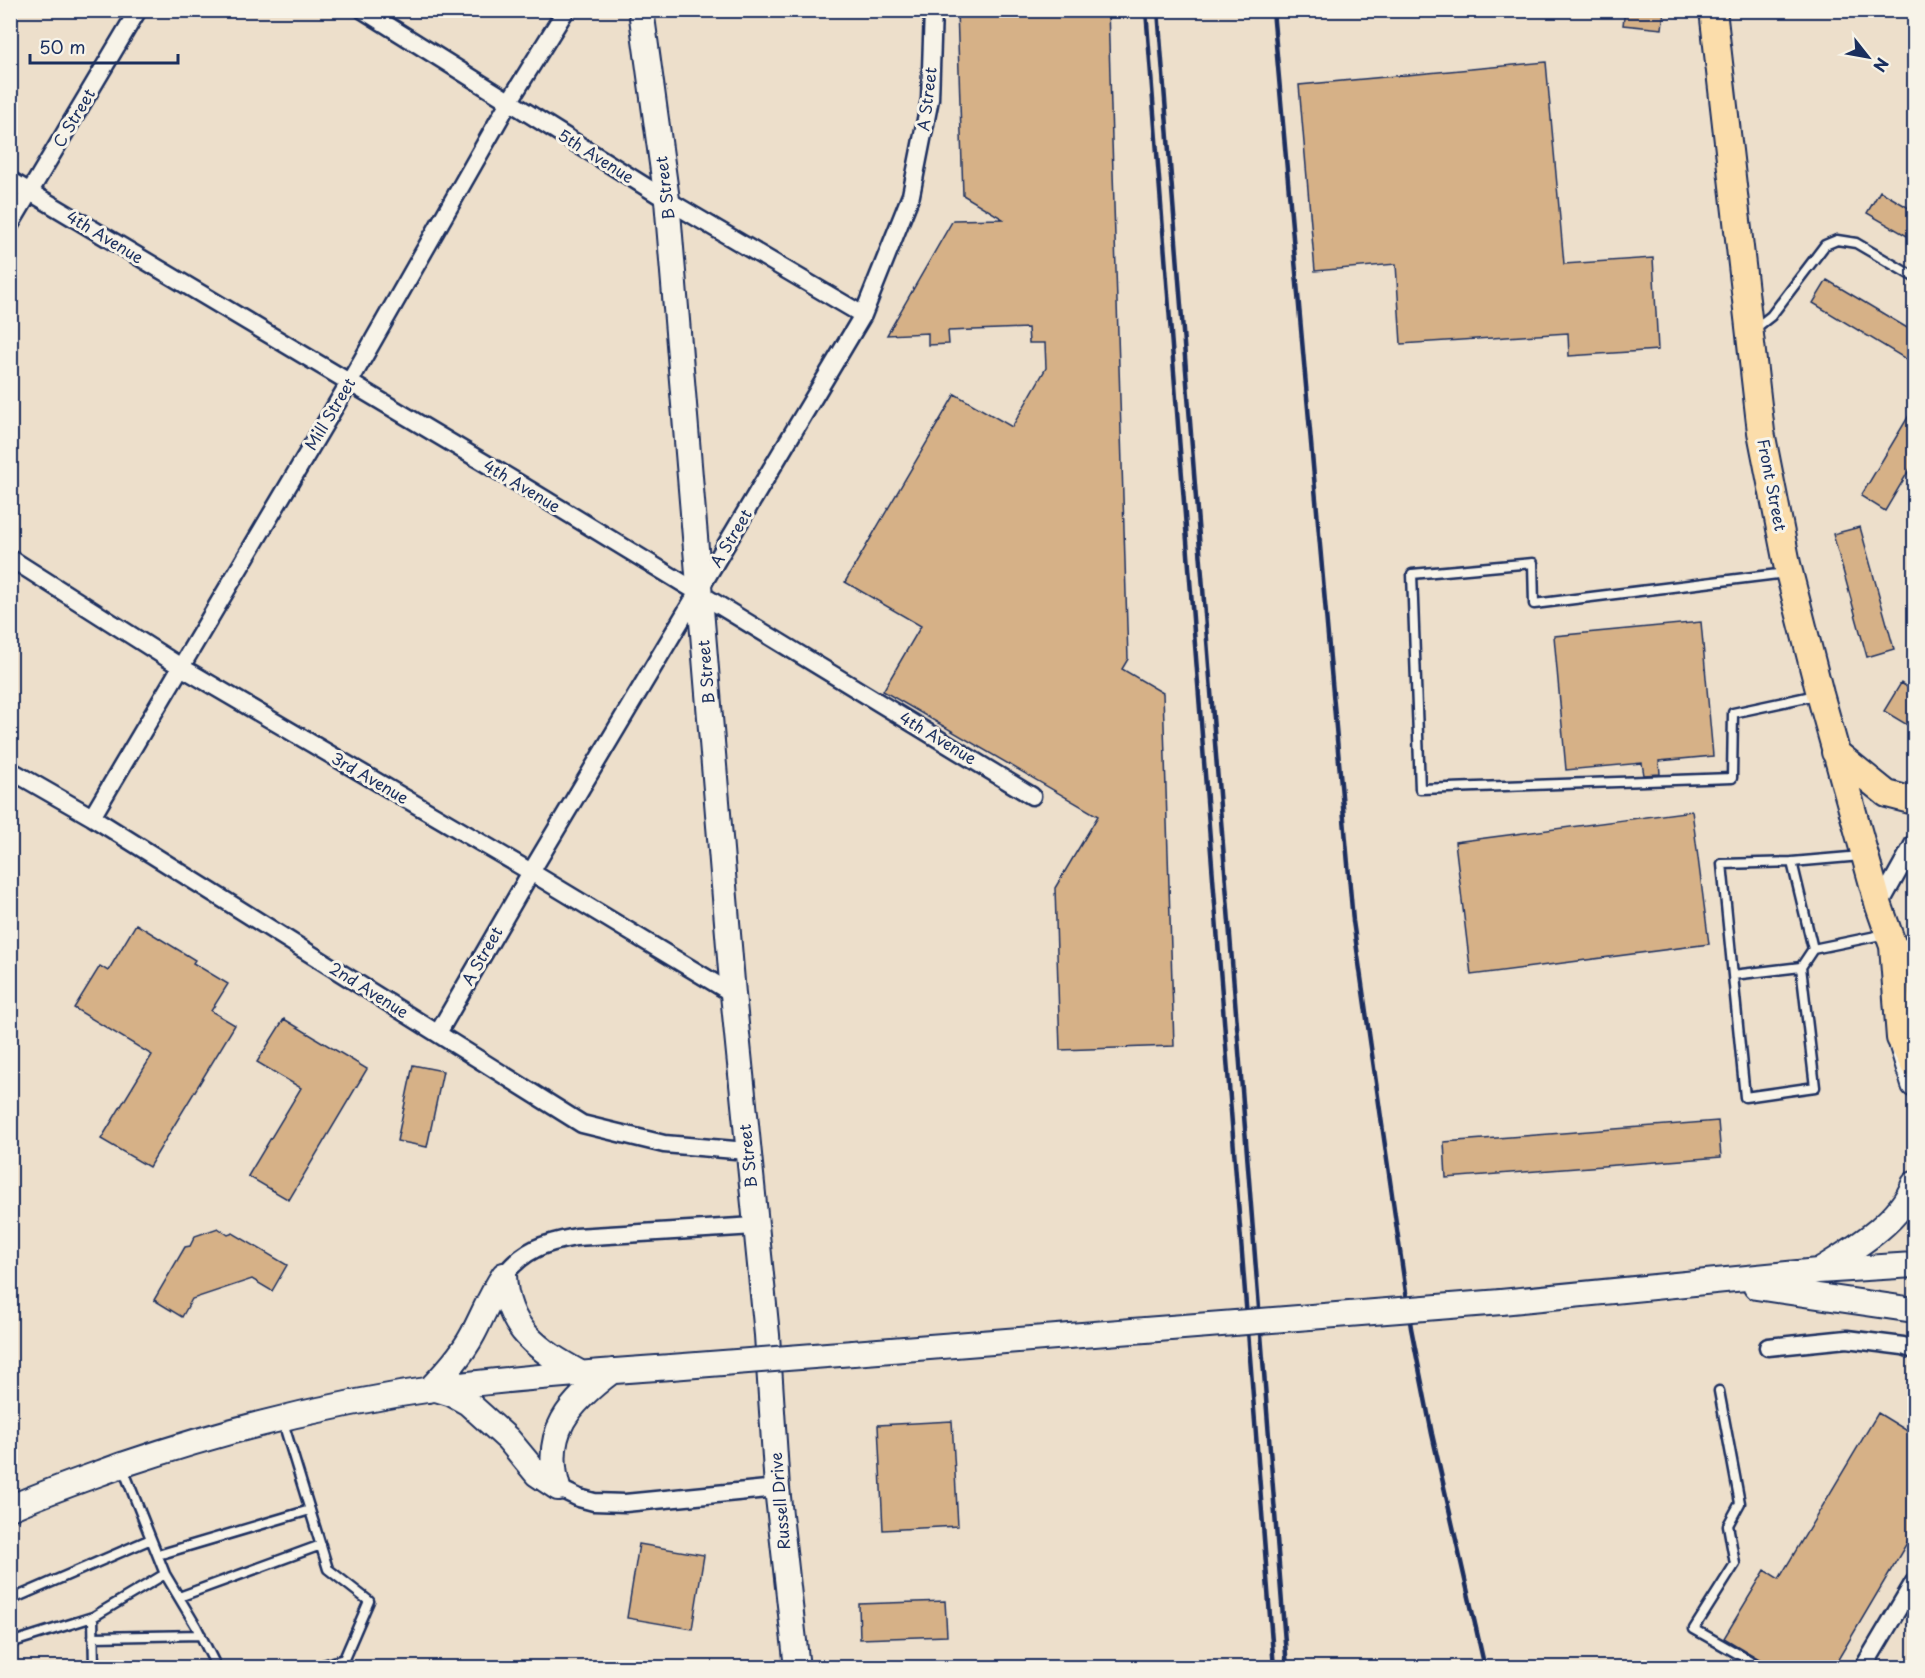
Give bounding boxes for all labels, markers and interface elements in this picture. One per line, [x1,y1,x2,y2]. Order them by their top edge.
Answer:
scale bar [30,27,178,65]
north arrow [1838,27,1898,87]
text: 50 m [39,33,86,60]
text: N [1868,54,1895,77]
street label: A Street [910,65,942,132]
street label: C Street [46,83,100,152]
street label: 5th Avenue [554,122,639,188]
street label: B Street [648,154,680,221]
street label: 4th Avenue [62,204,149,269]
street label: Mill Street [298,373,360,454]
street label: Front Street [1752,437,1794,533]
street label: 4th Avenue [479,453,566,518]
street label: A Street [703,503,757,571]
street label: B Street [690,639,720,705]
street label: 4th Avenue [895,705,982,770]
street label: 3rd Avenue [327,745,414,809]
street label: A Street [455,921,508,989]
street label: 2nd Avenue [325,955,414,1023]
street label: B Street [732,1122,762,1189]
street label: Russell Drive [763,1451,795,1551]

